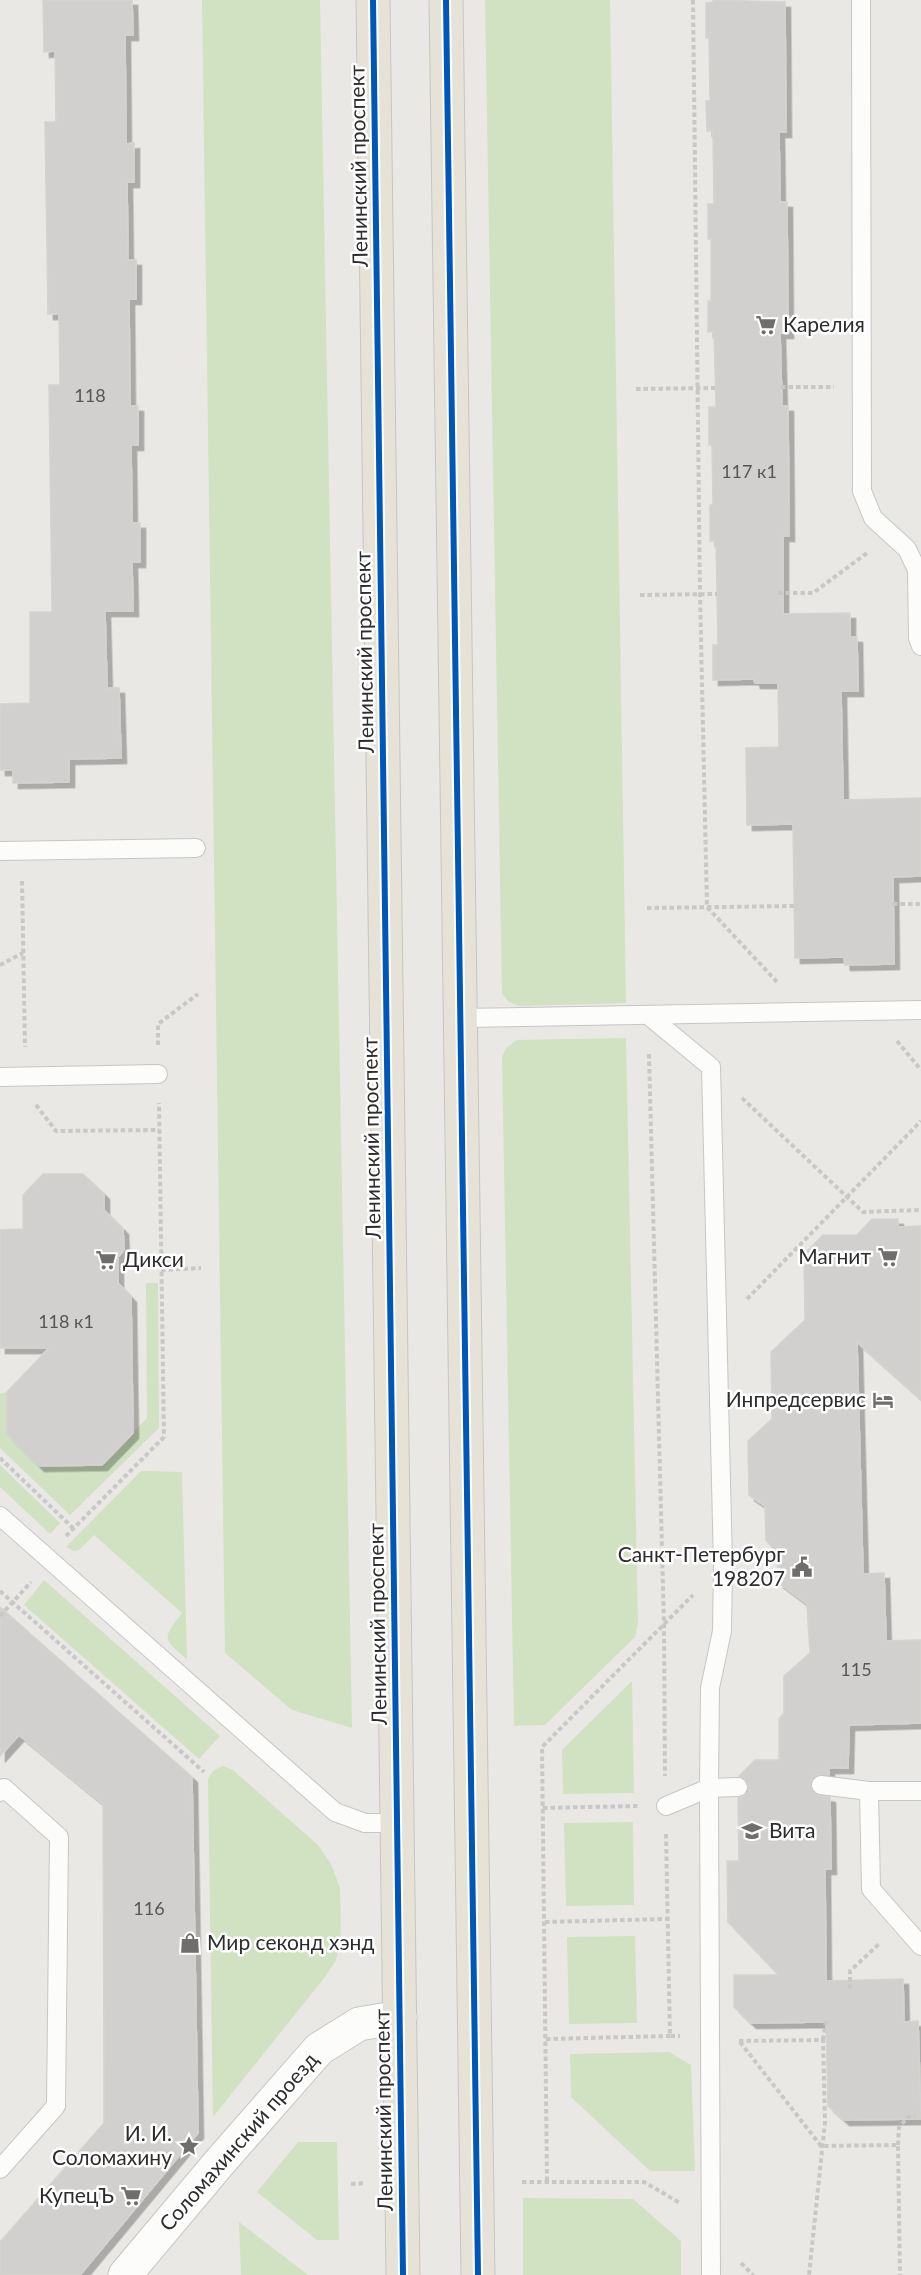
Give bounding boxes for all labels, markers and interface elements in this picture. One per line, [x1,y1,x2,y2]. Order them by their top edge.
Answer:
street label: Ленинский проспект [343,64,372,268]
place label: Карелия [783,311,865,336]
supermarket icon: Карелия [754,313,778,337]
house number: 118 [74,384,106,406]
house number: 117 к1 [721,460,777,482]
street label: Ленинский проспект [349,550,378,754]
street label: Ленинский проспект [356,1036,385,1240]
place label: Магнит [798,1243,871,1268]
supermarket icon: Магнит [876,1245,900,1269]
place label: Дикси [123,1246,184,1271]
supermarket icon: Дикси [94,1248,118,1272]
house number: 118 к1 [38,1310,94,1332]
place label: Инпредсервис [726,1386,866,1411]
hotel icon: Инпредсервис [871,1388,895,1412]
street label: Ленинский проспект [362,1522,391,1726]
place label: Санкт-Петербург 198207 [618,1541,785,1590]
public building icon: Санкт-Петербург 198207 [790,1555,814,1579]
house number: 115 [840,1658,872,1680]
place label: Вита [769,1817,815,1842]
school or university icon: Вита [740,1819,764,1843]
house number: 116 [133,1897,165,1919]
place label: Мир секонд хэнд [207,1929,374,1954]
shop icon: Мир секонд хэнд [178,1931,202,1955]
street label: Ленинский проспект [368,2008,397,2212]
street label: Соломахинский проезд [153,2047,322,2235]
place label: И. И. Соломахину [52,2120,172,2169]
place icon: И. И. Соломахину [177,2134,201,2158]
place label: КупецЪ [39,2182,114,2207]
supermarket icon: КупецЪ [119,2184,143,2208]

